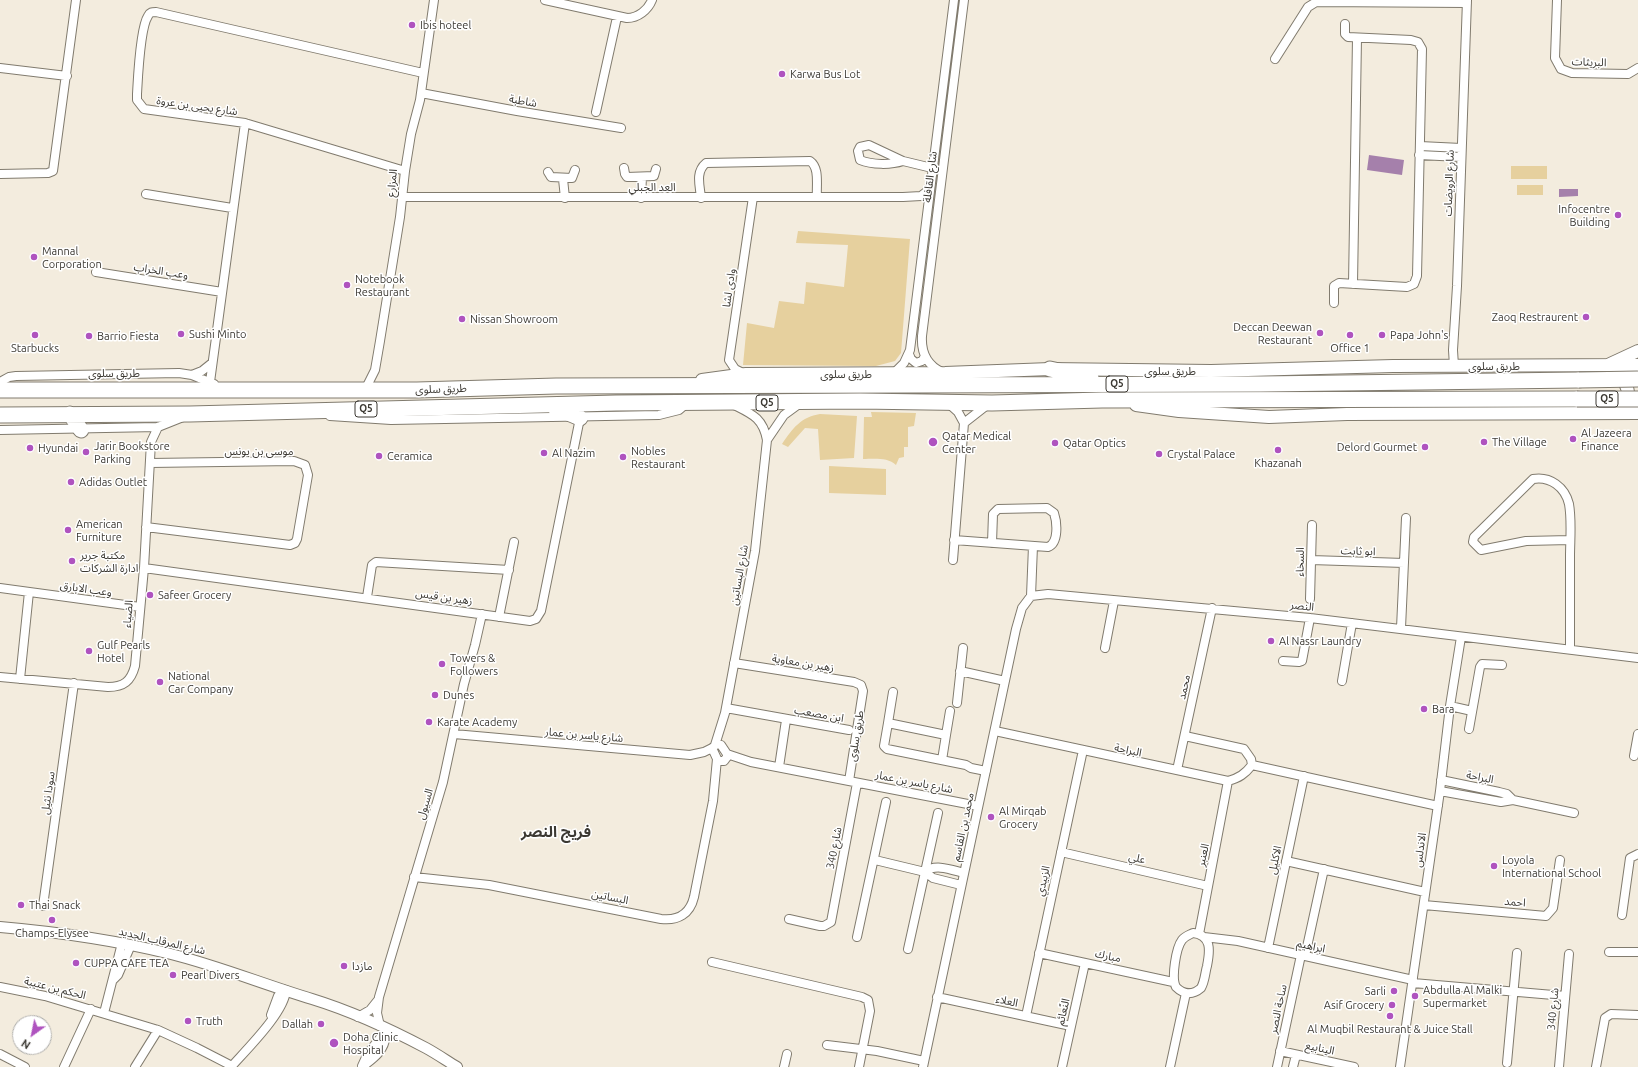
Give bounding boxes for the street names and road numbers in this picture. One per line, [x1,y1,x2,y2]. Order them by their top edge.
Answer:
street label: البريثات [1571,55,1607,69]
street label: شاطبة [508,92,538,110]
street label: شارع يحيى بن عروة [156,94,238,118]
street label: شارع الرويضات [1441,150,1457,216]
street label: شارع القافلة [920,151,940,203]
street label: المزارع [384,168,400,198]
street label: العد الجبلي [628,180,676,194]
street label: وعب الخراب [133,260,189,282]
street label: وادى لشا [720,268,738,308]
street label: طريق سلوى [1468,359,1520,373]
street label: طريق سلوى [1144,364,1196,378]
street label: طريق سلوى [88,366,140,380]
street label: طريق سلوى [820,367,872,381]
road number: Q5 [1106,376,1128,392]
street label: طريق سلوى [415,382,467,396]
road number: Q5 [1596,391,1618,407]
road number: Q5 [756,395,778,411]
road number: Q5 [355,401,377,417]
street label: موسى بن يونس [224,444,294,458]
street label: شارع البساتين [727,544,751,606]
street label: ابو ثابت [1340,544,1376,558]
street label: السخاء [1293,547,1307,577]
street label: وعب الابارق [59,579,113,599]
street label: زهير بن قيس [415,586,473,608]
street label: النصر [1289,598,1315,614]
street label: الضياء [120,600,136,628]
street label: زهير بن معاوية [771,652,835,674]
street label: محمد [1175,673,1193,701]
street label: ابن مصعب [793,703,845,725]
street label: طريق سلوى [845,709,867,763]
street label: شارع ياسر بن عمار [544,725,624,745]
street label: البراحة [1113,741,1143,759]
street label: شارع ياسر بن عمار [874,768,954,796]
street label: البراحة [1465,768,1495,786]
street label: سودا نثيل [38,771,58,815]
street label: السيول [414,787,436,821]
street label: محمد بن القاسم [949,791,977,863]
street label: شارع 340 [823,826,845,870]
street label: الاندلس [1411,832,1429,868]
street label: العنبر [1194,842,1212,868]
street label: الاكليل [1266,844,1284,876]
street label: علي [1127,850,1147,866]
street label: الزبيدي [1033,865,1053,897]
street label: البساتين [590,887,630,907]
street label: احمد [1504,894,1526,910]
street label: شارع المرقاب الجديد [117,925,207,957]
street label: ابراهيم [1296,937,1326,955]
street label: مبارك [1094,947,1122,965]
street label: الحكم بن عتيبة [23,974,87,1002]
street label: ساحة النصر [1266,983,1290,1035]
street label: شارع 340 [1545,987,1561,1031]
street label: العلاء [995,992,1019,1010]
street label: النًعائم [1053,997,1073,1027]
street label: الينابيع [1304,1038,1336,1058]

